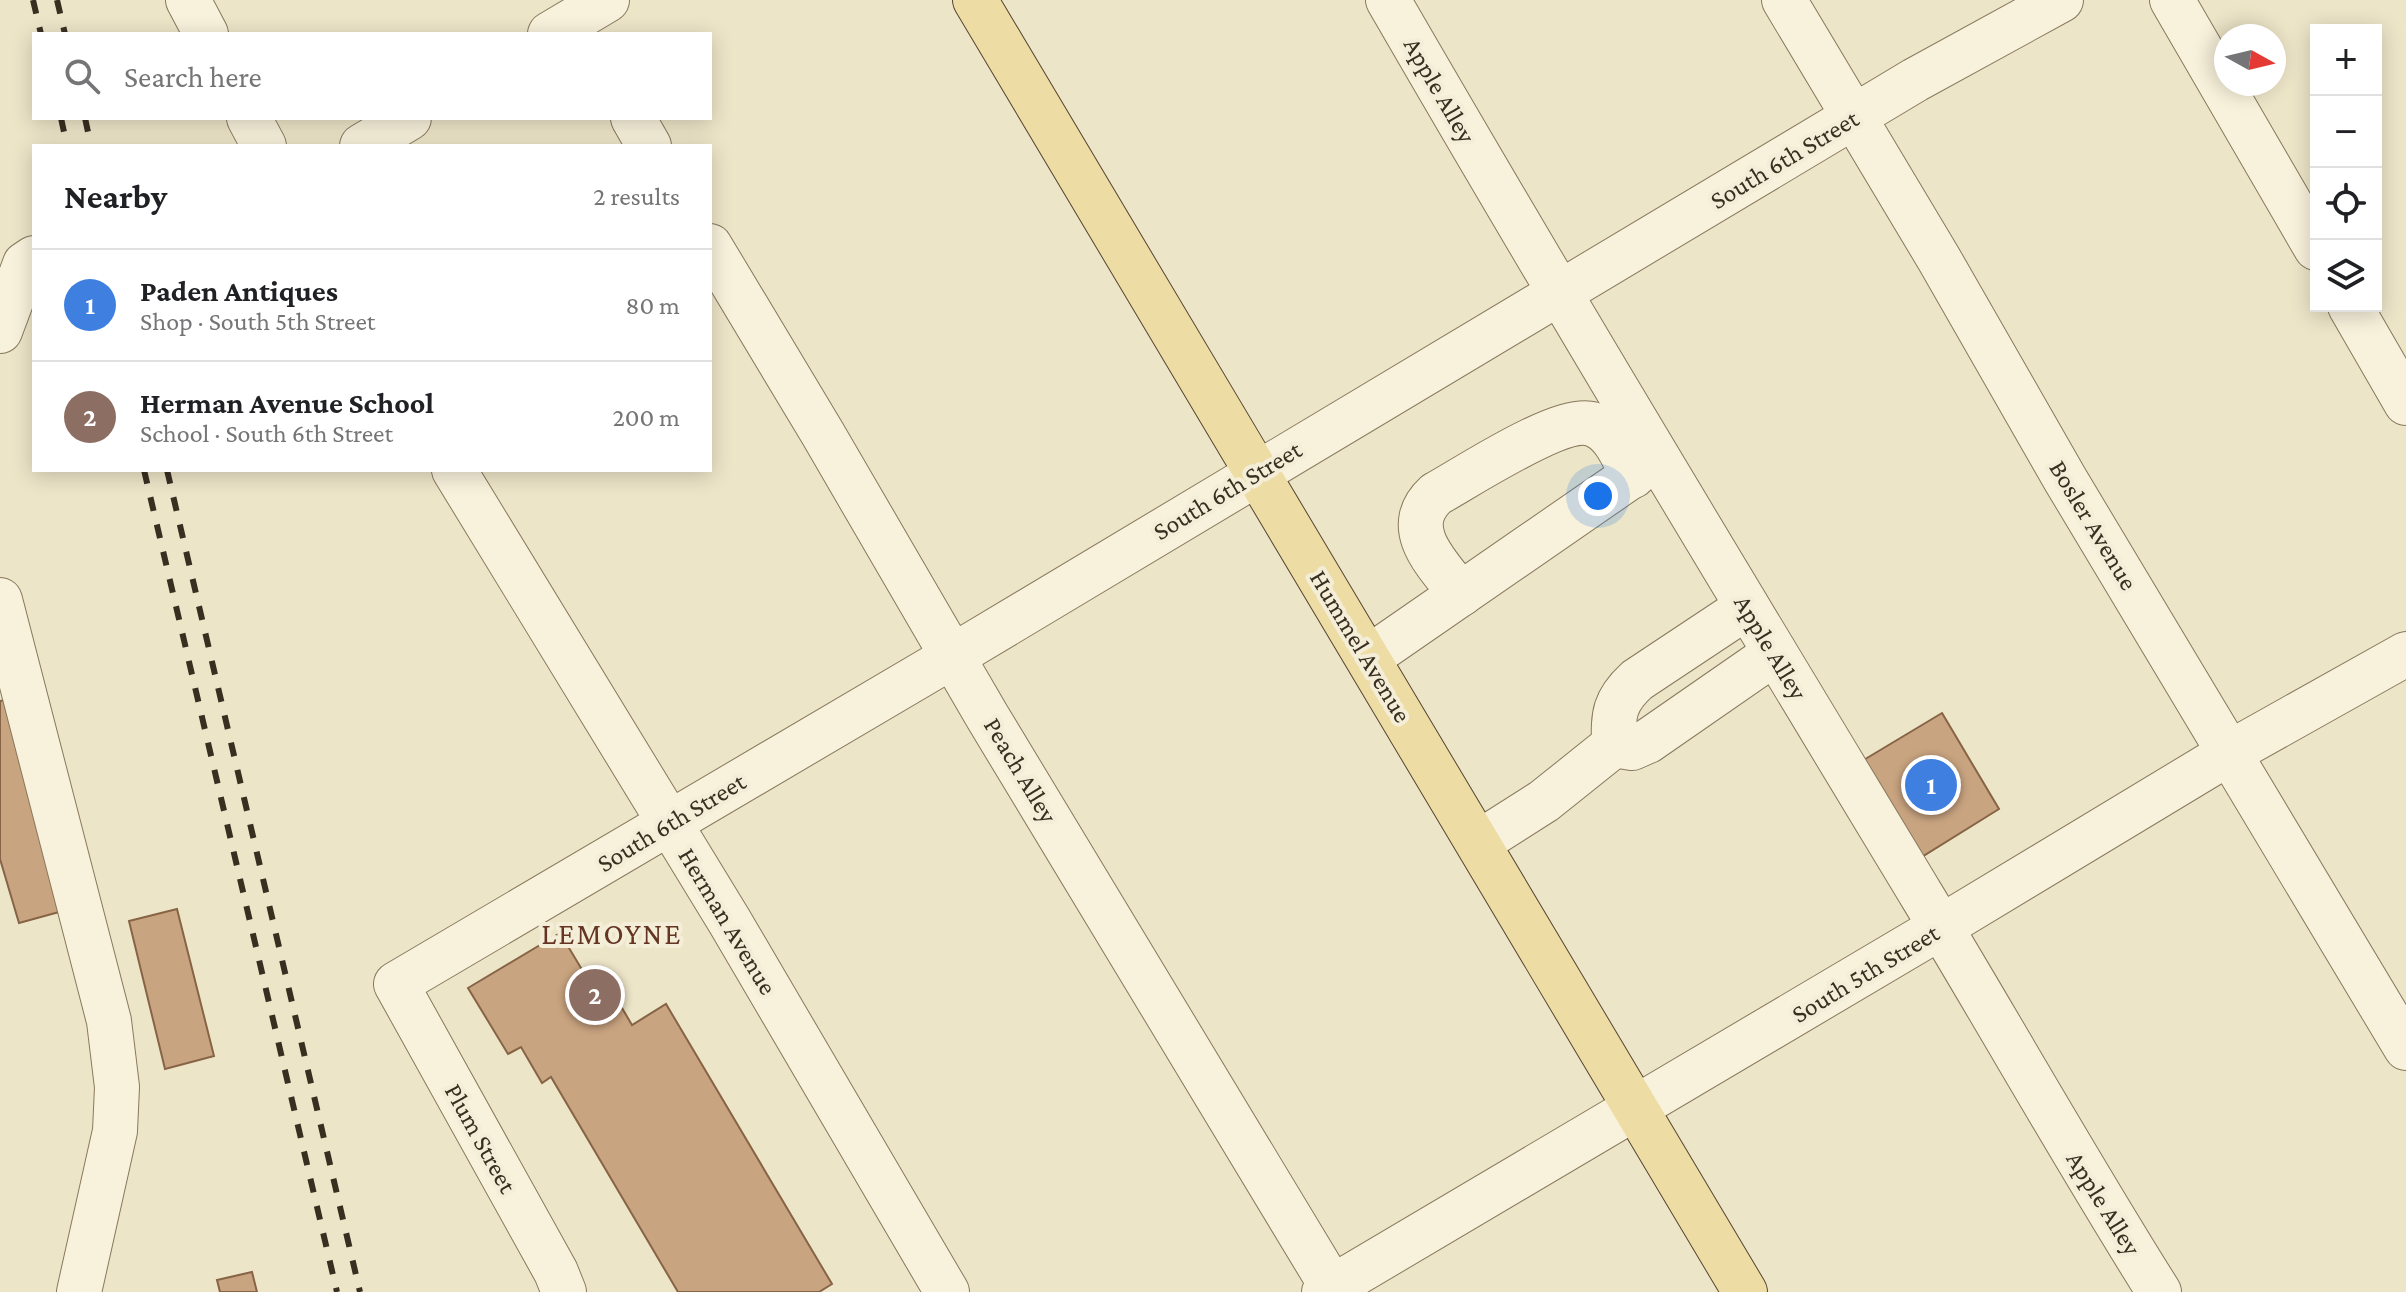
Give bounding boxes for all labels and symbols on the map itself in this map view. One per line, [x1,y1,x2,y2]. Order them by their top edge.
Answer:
north arrow [2214,24,2286,96]
street label: Apple Alley [1398,32,1482,149]
street label: South 6th Street [1705,104,1864,215]
street label: South 6th Street [1148,435,1307,546]
street label: Bosler Avenue [2043,455,2144,595]
your location [1578,476,1618,516]
street label: Hummel Avenue [1304,565,1417,728]
street label: Apple Alley [1728,590,1814,706]
street label: Peach Alley [978,713,1064,829]
pin: 1 [1905,755,1957,815]
street label: South 6th Street [592,767,751,878]
street label: Herman Avenue [672,843,783,1000]
district label: LEMOYNE [541,917,683,950]
street label: South 5th Street [1786,918,1945,1029]
pin: 2 [569,965,621,1025]
street label: Plum Street [439,1079,523,1198]
street label: Apple Alley [2060,1146,2147,1261]

